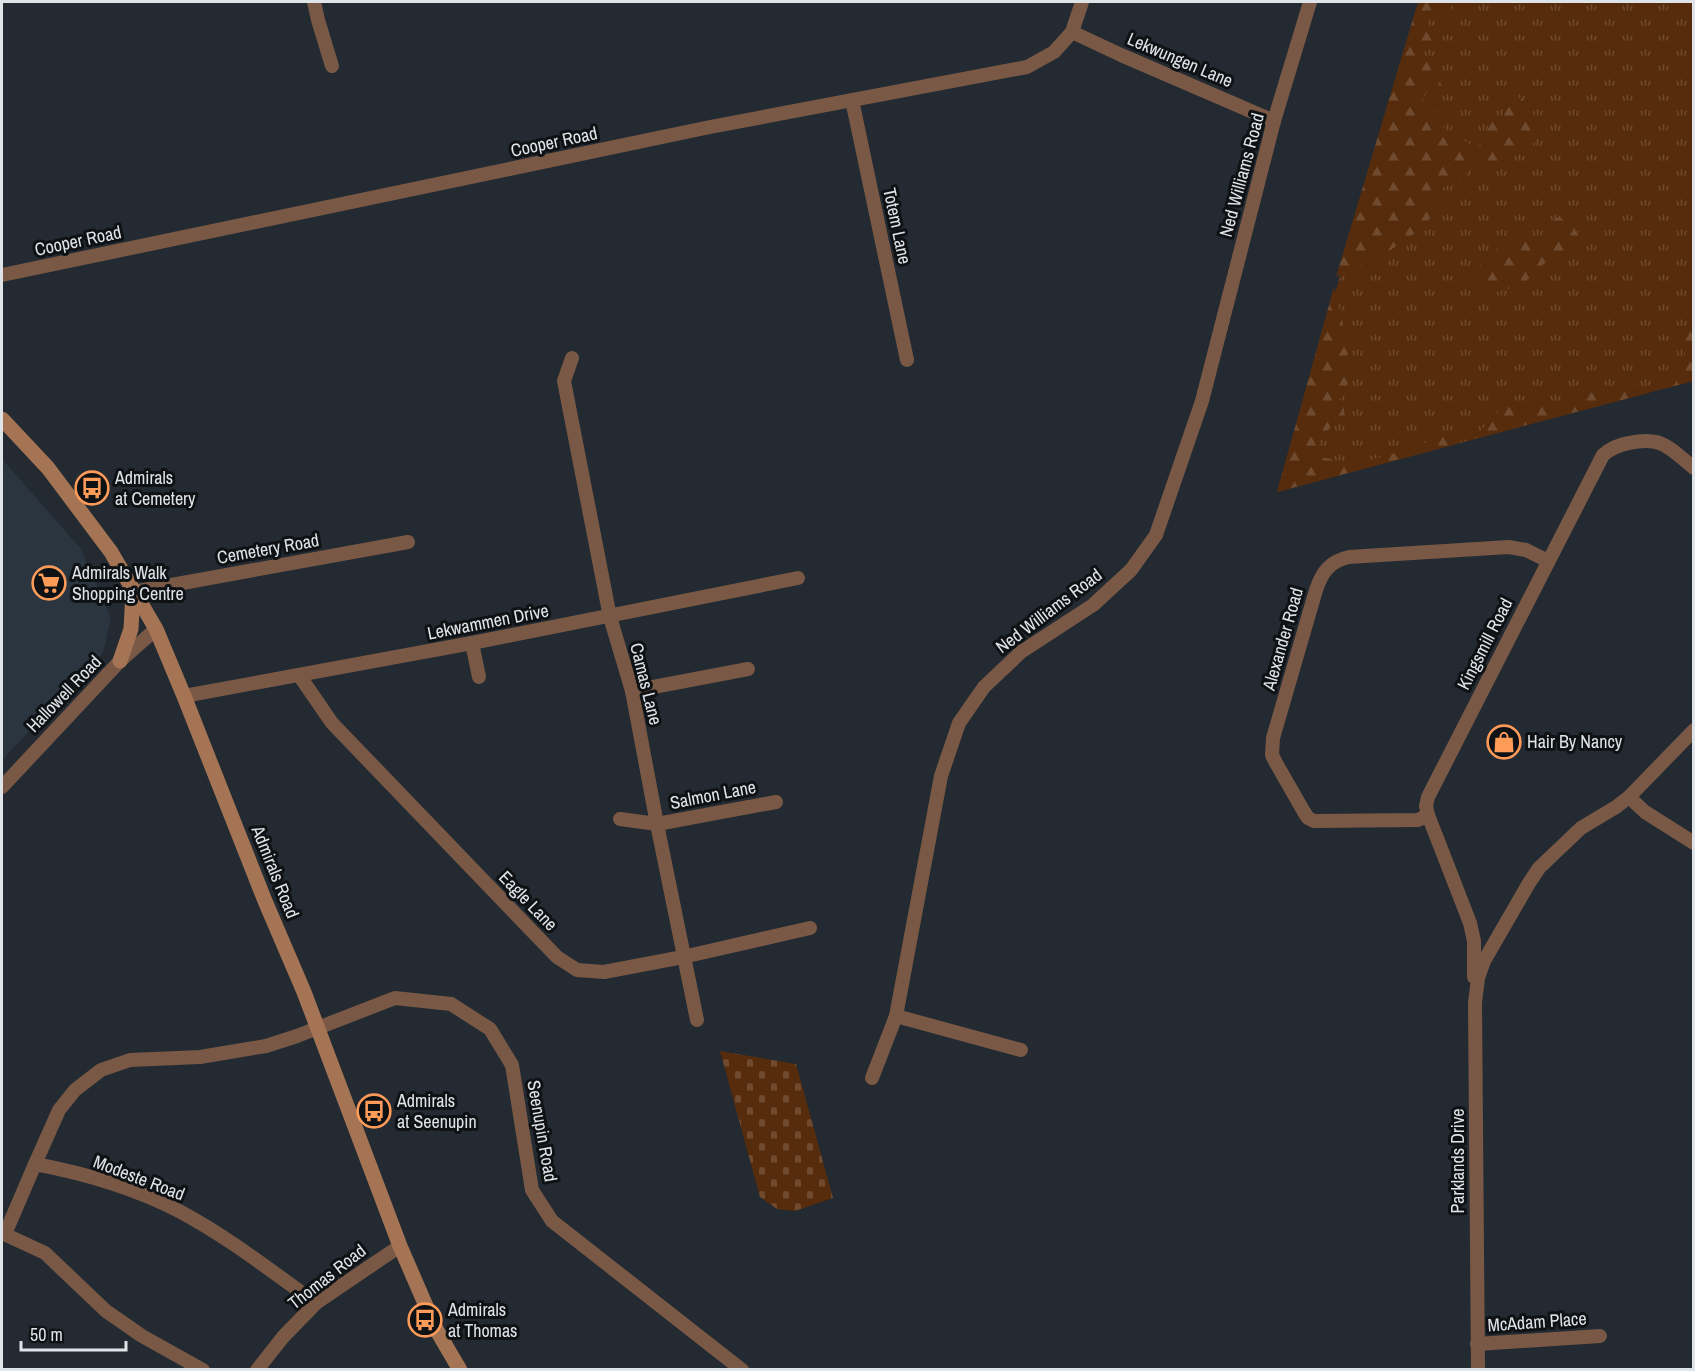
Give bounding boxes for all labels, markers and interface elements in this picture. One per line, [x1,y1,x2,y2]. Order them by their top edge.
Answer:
street label: Lekwungen Lane [1124,26,1237,93]
street label: Ned Williams Road [1213,110,1270,240]
street label: Cooper Road [508,120,599,163]
street label: Totem Lane [877,186,918,266]
street label: Cooper Road [32,219,123,262]
place label: Admirals at Cemetery [114,465,196,511]
bus stop icon: Admirals at Cemetery [74,470,110,506]
street label: Cemetery Road [215,527,321,570]
place label: Admirals Walk Shopping Centre [71,560,184,606]
street label: Ned Williams Road [990,562,1107,659]
supermarket icon: Admirals Walk Shopping Centre [31,565,67,601]
street label: Alexander Road [1256,585,1309,694]
street label: Kingsmill Road [1451,594,1518,694]
street label: Lekwammen Drive [425,598,551,646]
street label: Camas Lane [624,640,669,728]
street label: Hallowell Road [20,650,107,738]
shop icon: Hair By Nancy [1486,724,1522,760]
place label: Hair By Nancy [1527,729,1623,754]
street label: Salmon Lane [668,774,758,815]
street label: Admirals Road [245,821,305,922]
street label: Eagle Lane [493,865,563,936]
street label: Seenupin Road [521,1078,564,1184]
place label: Admirals at Seenupin [396,1088,477,1134]
bus stop icon: Admirals at Seenupin [356,1093,392,1129]
street label: Parklands Drive [1445,1109,1470,1214]
street label: Modeste Road [90,1149,188,1206]
street label: Thomas Road [282,1238,371,1315]
place label: Admirals at Thomas [447,1297,517,1343]
bus stop icon: Admirals at Thomas [407,1302,443,1338]
street label: McAdam Place [1487,1306,1587,1337]
scale bar [21,1314,126,1352]
text: 50 m [30,1322,63,1347]

